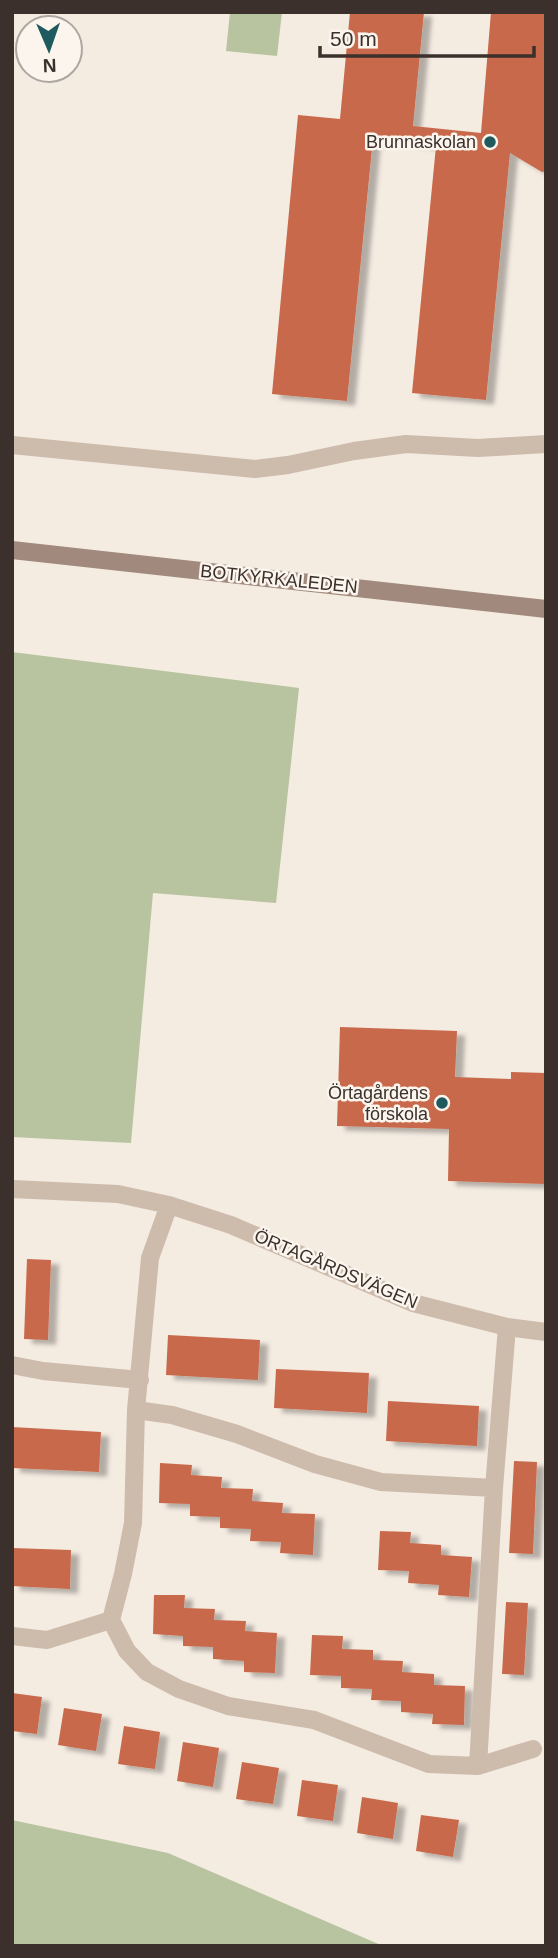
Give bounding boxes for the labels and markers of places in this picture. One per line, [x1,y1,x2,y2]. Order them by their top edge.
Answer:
place label: Brunnaskolan [366,132,476,152]
marker: Brunnaskolan [482,134,498,150]
place label: Örtagårdens förskola [328,1083,429,1124]
marker: Örtagårdens förskola [434,1095,450,1111]

